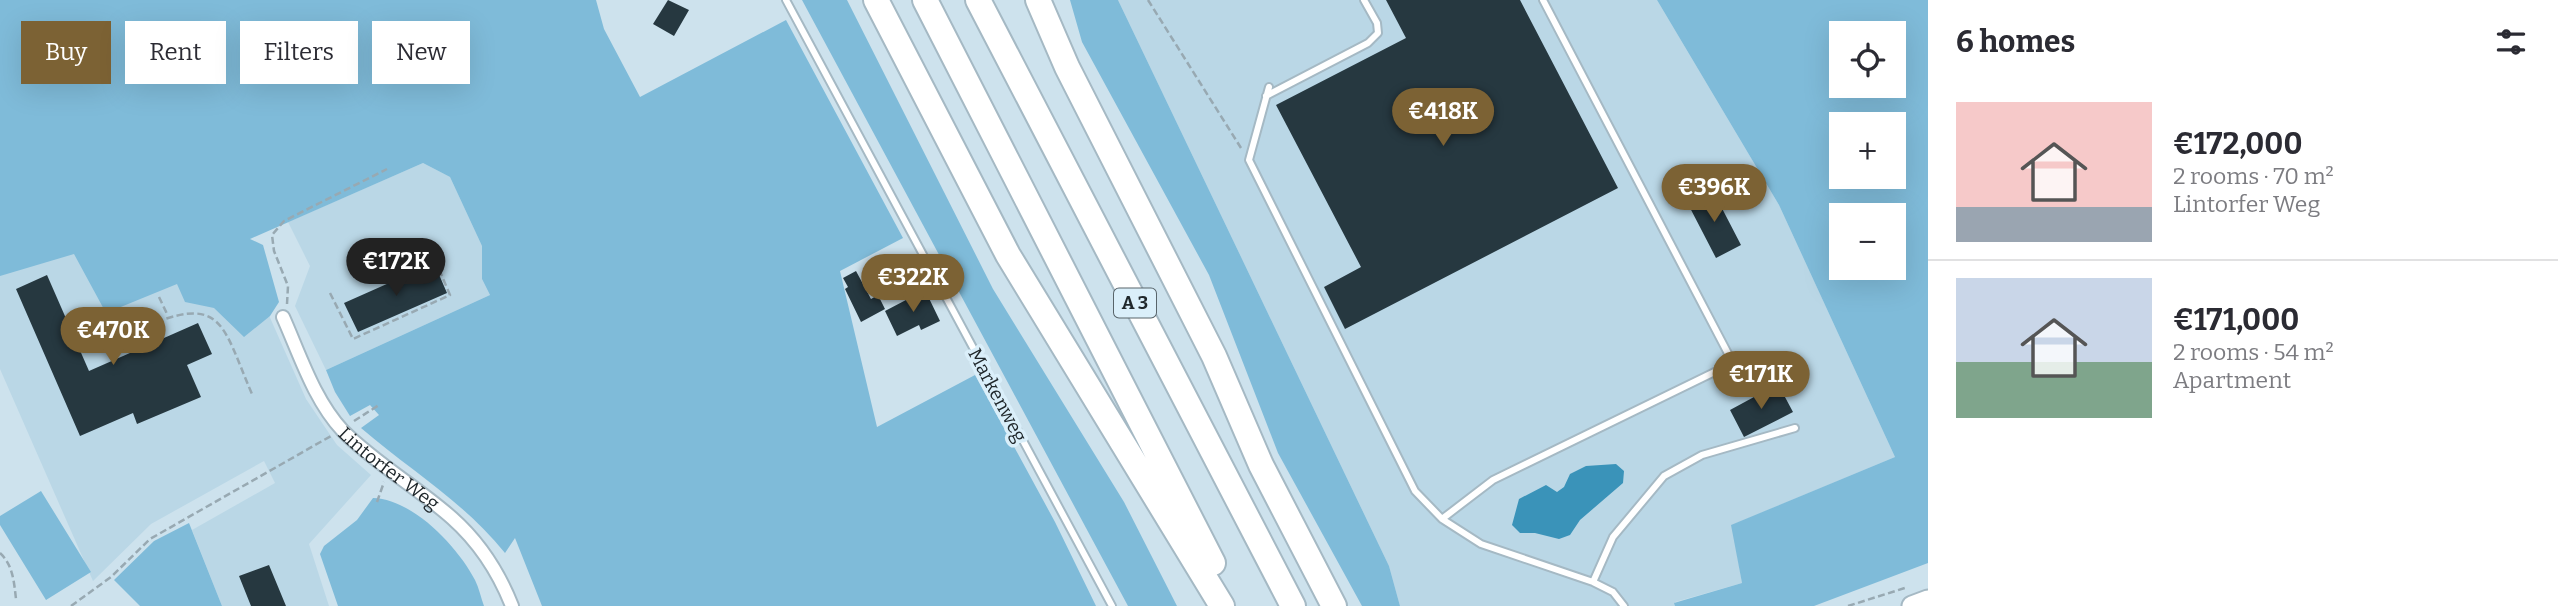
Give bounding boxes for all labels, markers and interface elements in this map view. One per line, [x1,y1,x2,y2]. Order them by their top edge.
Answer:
chip: Buy [21,21,111,84]
chip: Rent [125,21,226,84]
chip: Filters [240,21,358,84]
chip: New [372,21,470,84]
map controls [1829,21,1906,280]
button: locate [1829,21,1906,98]
icon: filters [2492,23,2530,61]
text: 6 homes [1956,24,2075,60]
pin: €418K [1394,88,1492,148]
text: €418K [1408,97,1478,125]
button: + [1829,112,1906,189]
text: €172,000 [2173,126,2302,162]
icon: home [2012,130,2096,214]
text: 2 rooms · 70 m² [2173,162,2334,190]
pin: €396K [1665,164,1763,224]
text: €396K [1678,173,1750,201]
text: Lintorfer Weg [2173,190,2320,218]
button: − [1829,203,1906,280]
pin: €172K [347,238,445,298]
text: €172K [362,247,430,275]
pin: €322K [864,254,962,314]
text: €322K [877,263,949,291]
road number: A 3 [1114,288,1156,318]
text: €171,000 [2173,302,2299,338]
icon: home [2012,306,2096,390]
pin: €470K [64,308,162,367]
text: €470K [77,316,149,344]
text: 2 rooms · 54 m² [2173,338,2334,366]
street label: Markenweg [963,344,1032,446]
pin: €171K [1712,352,1810,411]
text: €171K [1729,360,1793,388]
text: Apartment [2173,366,2291,394]
street label: Lintorfer Weg [334,422,444,515]

